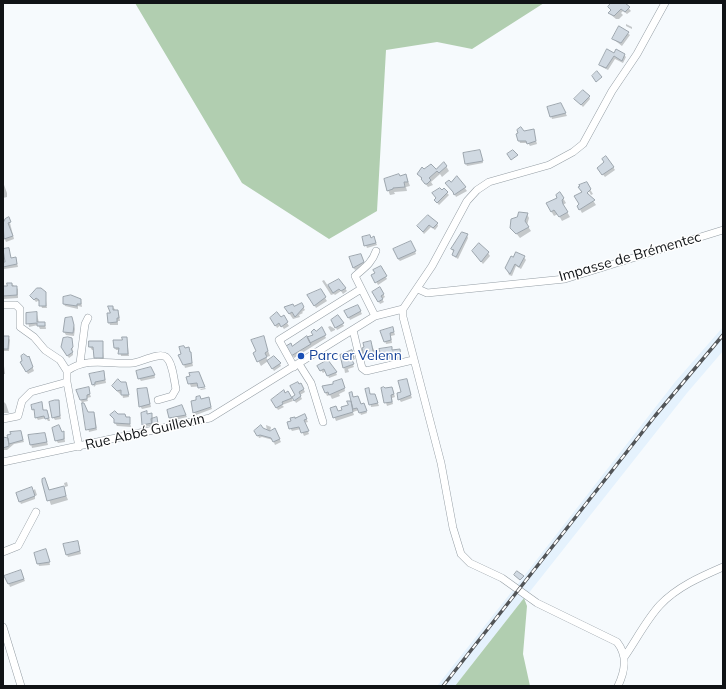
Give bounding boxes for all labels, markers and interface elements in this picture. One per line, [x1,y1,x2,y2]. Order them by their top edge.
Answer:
street label: Impasse de Brémentec [557,229,703,285]
place label: Parc er Velenn [309,348,402,364]
marker: Parc er Velenn [296,351,306,361]
street label: Rue Abbé Guillevin [84,410,206,454]

